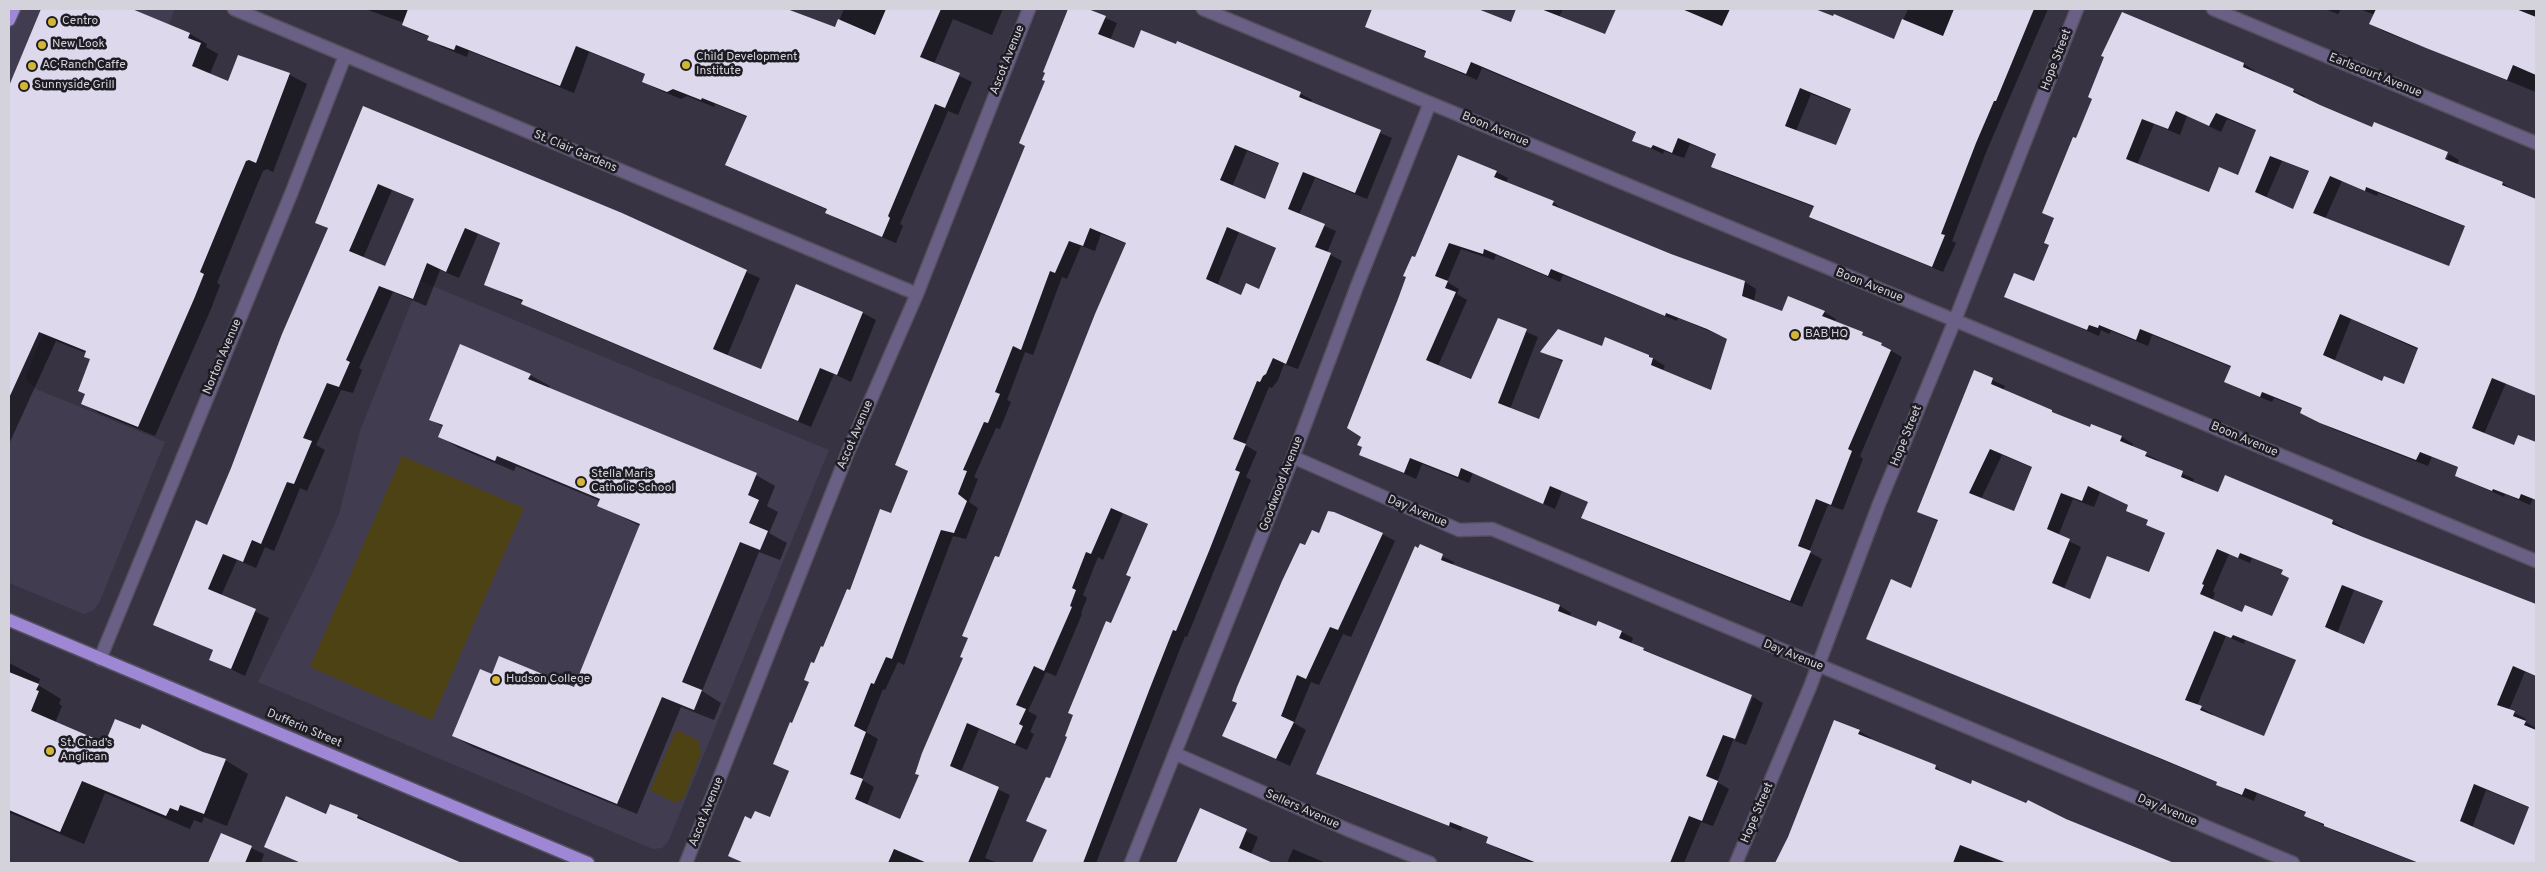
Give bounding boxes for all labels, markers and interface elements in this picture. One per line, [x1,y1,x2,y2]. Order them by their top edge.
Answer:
place label: Centro [62,15,98,29]
marker: Centro [46,16,58,28]
street label: Ascot Avenue [988,23,1028,97]
street label: Hope Street [2039,27,2075,93]
place label: New Look [52,38,105,52]
marker: New Look [36,39,48,51]
place label: Child Development Institute [696,51,798,79]
street label: Earlscourt Avenue [2326,51,2424,101]
place label: AC Ranch Caffe [42,59,126,73]
marker: Child Development Institute [680,59,692,71]
marker: AC Ranch Caffe [26,60,38,72]
place label: Sunnyside Grill [34,79,115,93]
marker: Sunnyside Grill [18,80,30,92]
street label: Boon Avenue [1459,109,1531,151]
street label: St. Clair Gardens [531,128,619,176]
street label: Boon Avenue [1833,266,1905,306]
street label: Norton Avenue [201,317,245,397]
place label: BAB HQ [1805,328,1848,342]
marker: BAB HQ [1789,329,1801,341]
street label: Ascot Avenue [835,398,877,472]
street label: Hope Street [1888,403,1926,469]
street label: Boon Avenue [2208,419,2280,461]
street label: Goodwood Avenue [1257,434,1307,534]
place label: Stella Maris Catholic School [591,468,674,496]
marker: Stella Maris Catholic School [575,476,587,488]
street label: Day Avenue [1385,493,1449,531]
street label: Day Avenue [1761,637,1825,675]
place label: Hudson College [506,673,590,687]
marker: Hudson College [490,674,502,686]
street label: Dufferin Street [264,707,344,751]
place label: St. Chad’s Anglican [60,737,112,765]
marker: St. Chad’s Anglican [44,745,56,757]
street label: Ascot Avenue [687,775,727,849]
street label: Hope Street [1739,781,1777,845]
street label: Sellers Avenue [1263,787,1341,833]
street label: Day Avenue [2135,792,2199,830]

